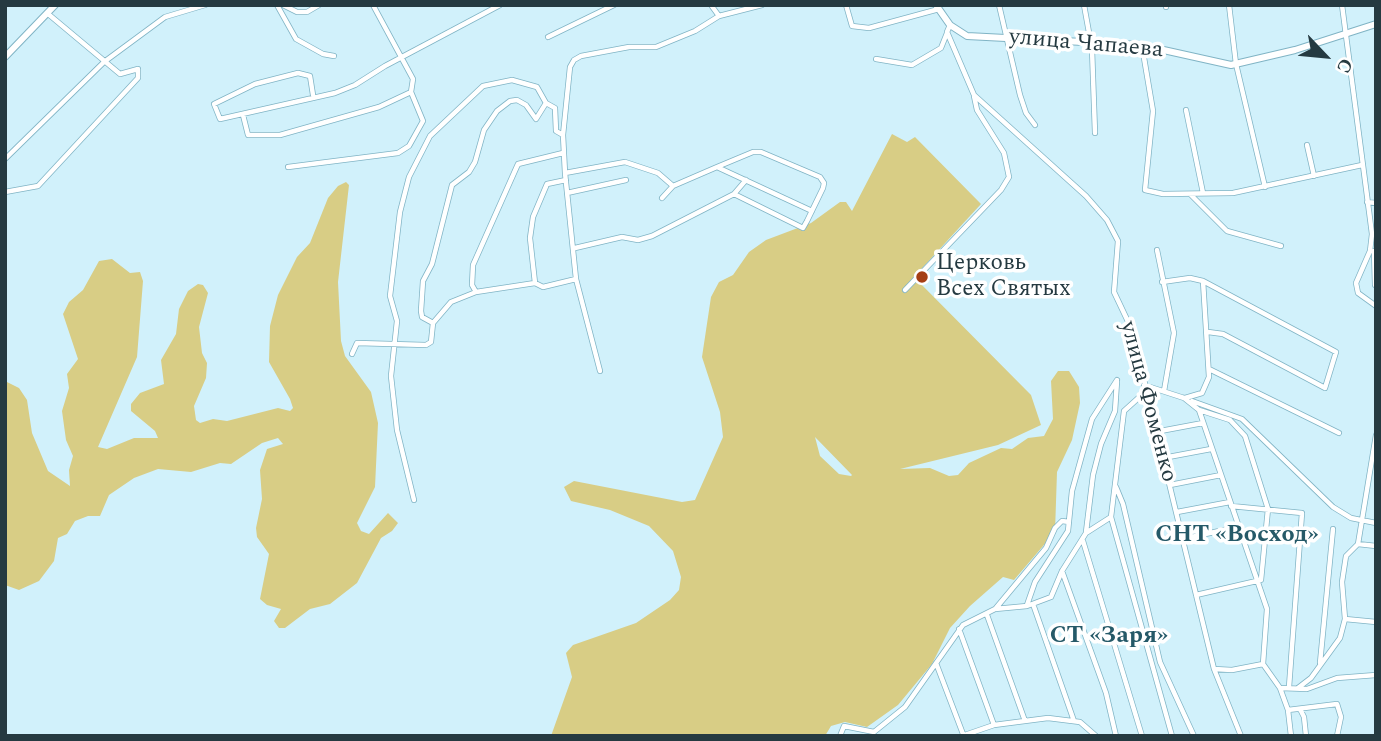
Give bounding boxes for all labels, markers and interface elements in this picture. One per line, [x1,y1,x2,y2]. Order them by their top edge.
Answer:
north arrow [1290,21,1360,91]
street label: улица Чапаева [1008,24,1164,66]
text: С [1328,53,1360,78]
place label: Церковь Всех Святых [936,250,1071,304]
marker: Церковь Всех Святых [914,269,930,285]
street label: улица Фоменко [1112,319,1182,485]
district label: СНТ «Восход» [1155,522,1319,550]
district label: СТ «Заря» [1050,623,1168,651]

